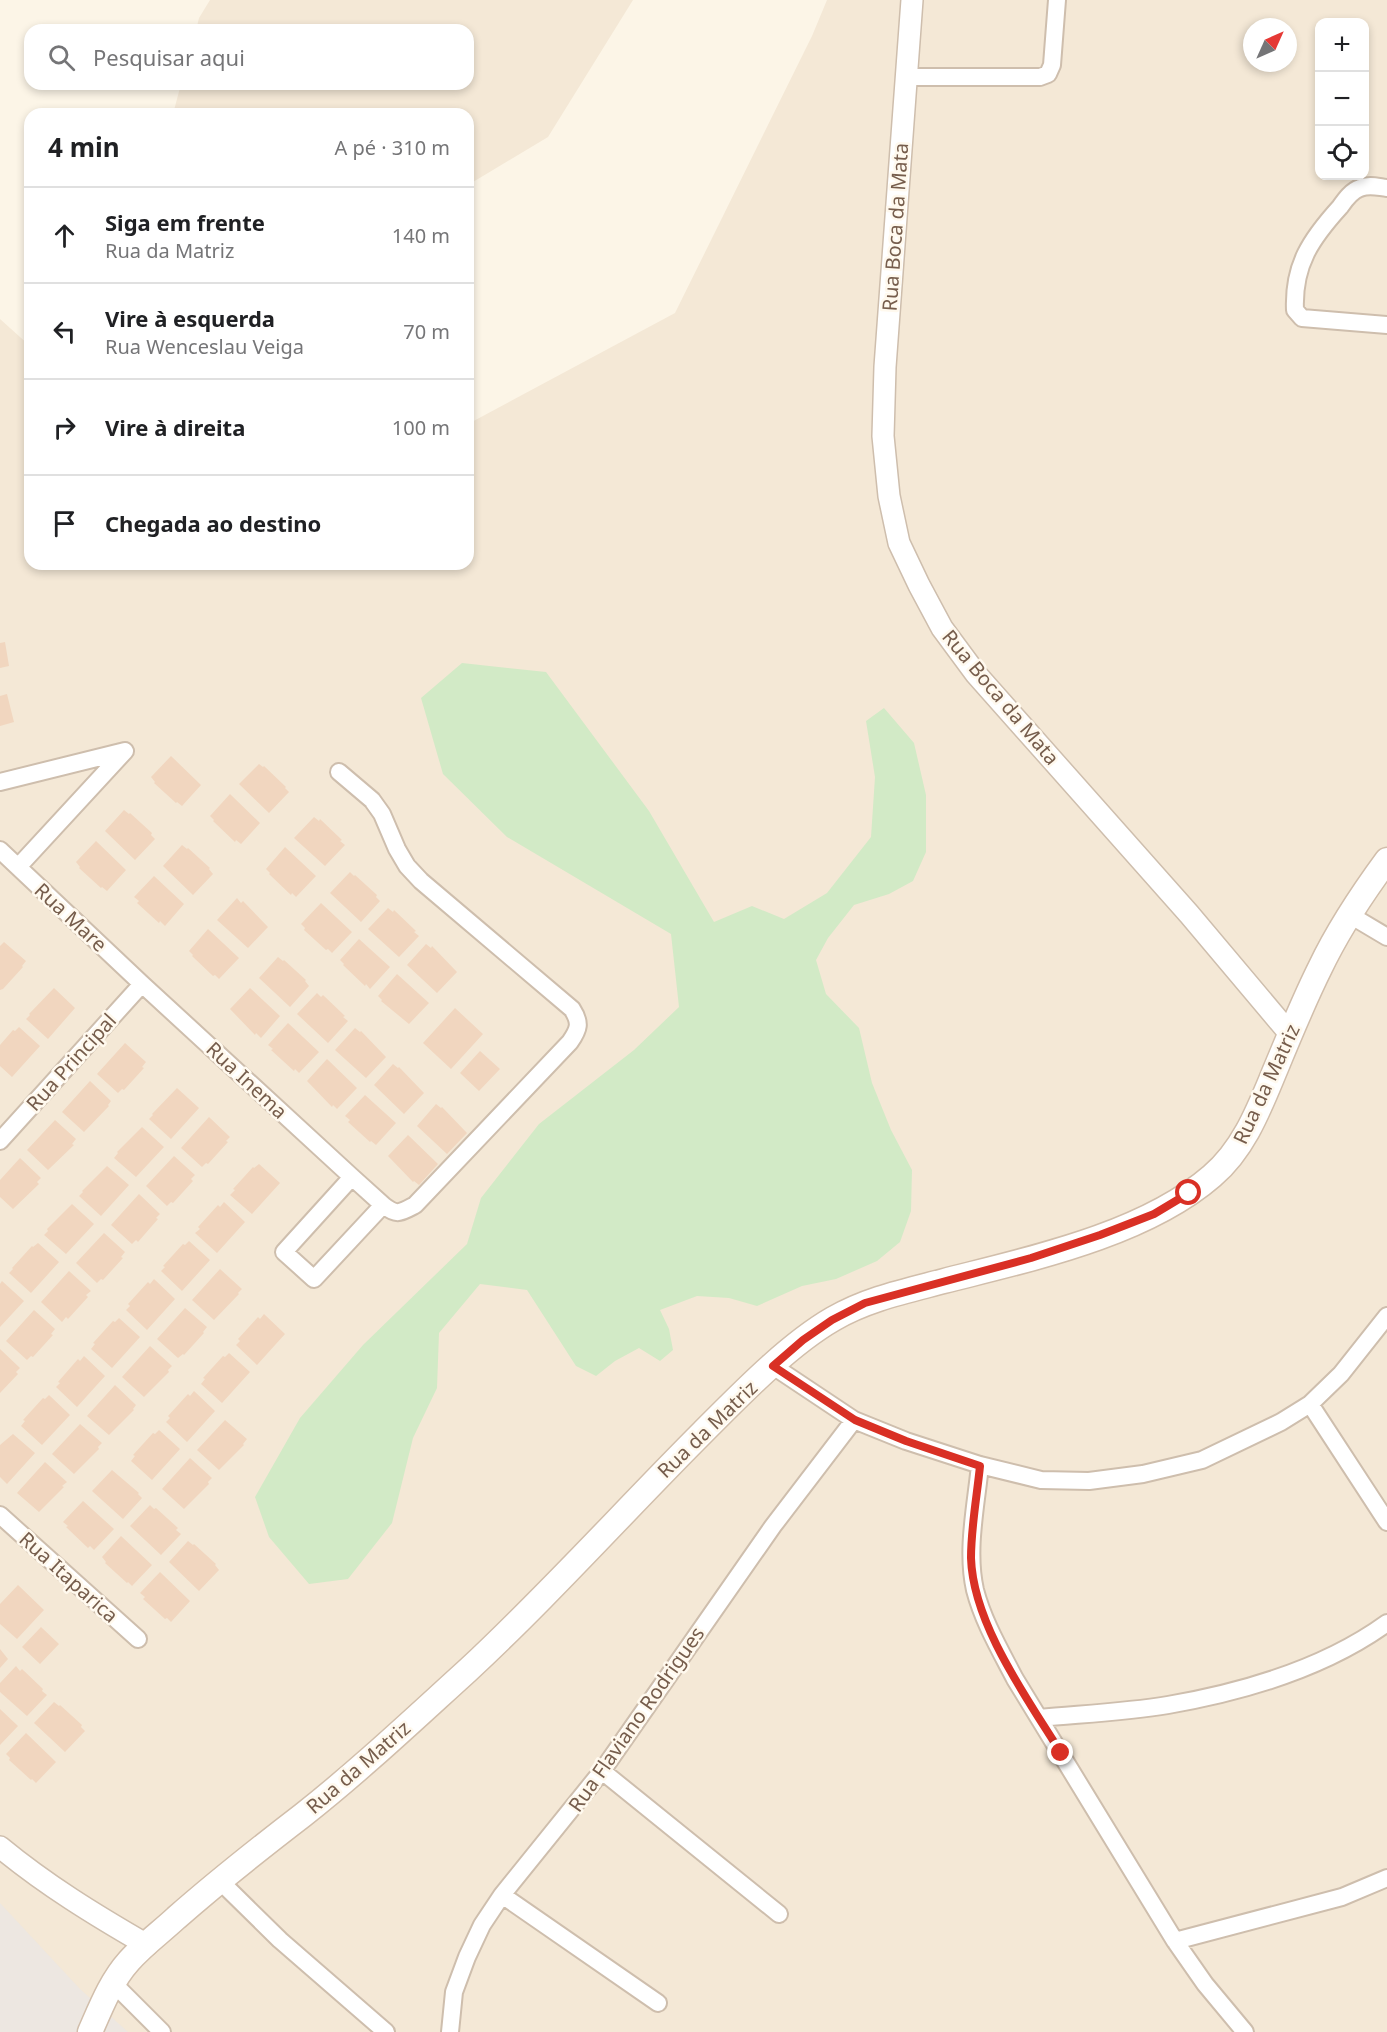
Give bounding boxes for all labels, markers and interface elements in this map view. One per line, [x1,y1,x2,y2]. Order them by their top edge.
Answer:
north arrow [1243,18,1297,72]
map controls [1315,18,1369,180]
button: + [1315,18,1369,72]
search box [24,24,474,90]
icon: search [45,41,78,74]
text: Pesquisar aqui [93,42,245,72]
button: − [1315,72,1369,126]
button: locate [1315,126,1369,180]
text: 4 min [48,129,120,165]
text: A pé · 310 m [334,134,450,161]
street label: Rua Boca da Mata [876,142,914,312]
text: Siga em frente [105,207,265,237]
icon: ahead [48,219,81,252]
text: 140 m [392,222,450,249]
text: Rua da Matriz [105,237,234,264]
text: Vire à esquerda [105,303,275,333]
icon: left [48,315,81,348]
text: 70 m [403,318,450,345]
text: Rua Wenceslau Veiga [105,333,304,360]
icon: right [48,411,81,444]
text: Vire à direita [105,412,245,442]
text: 100 m [392,414,450,441]
icon: arrive [48,507,81,540]
text: Chegada ao destino [105,508,321,538]
street label: Rua Boca da Mata [936,624,1066,770]
street label: Rua Mare [29,877,113,957]
street label: Rua Principal [20,1007,122,1117]
street label: Rua da Matriz [1226,1020,1306,1148]
street label: Rua Inema [201,1035,293,1125]
route start [1175,1179,1201,1205]
street label: Rua da Matriz [651,1374,763,1484]
street label: Rua Itaparica [14,1525,124,1629]
street label: Rua Flaviano Rodrigues [562,1621,710,1817]
street label: Rua da Matriz [300,1714,416,1820]
route end [1047,1739,1073,1765]

